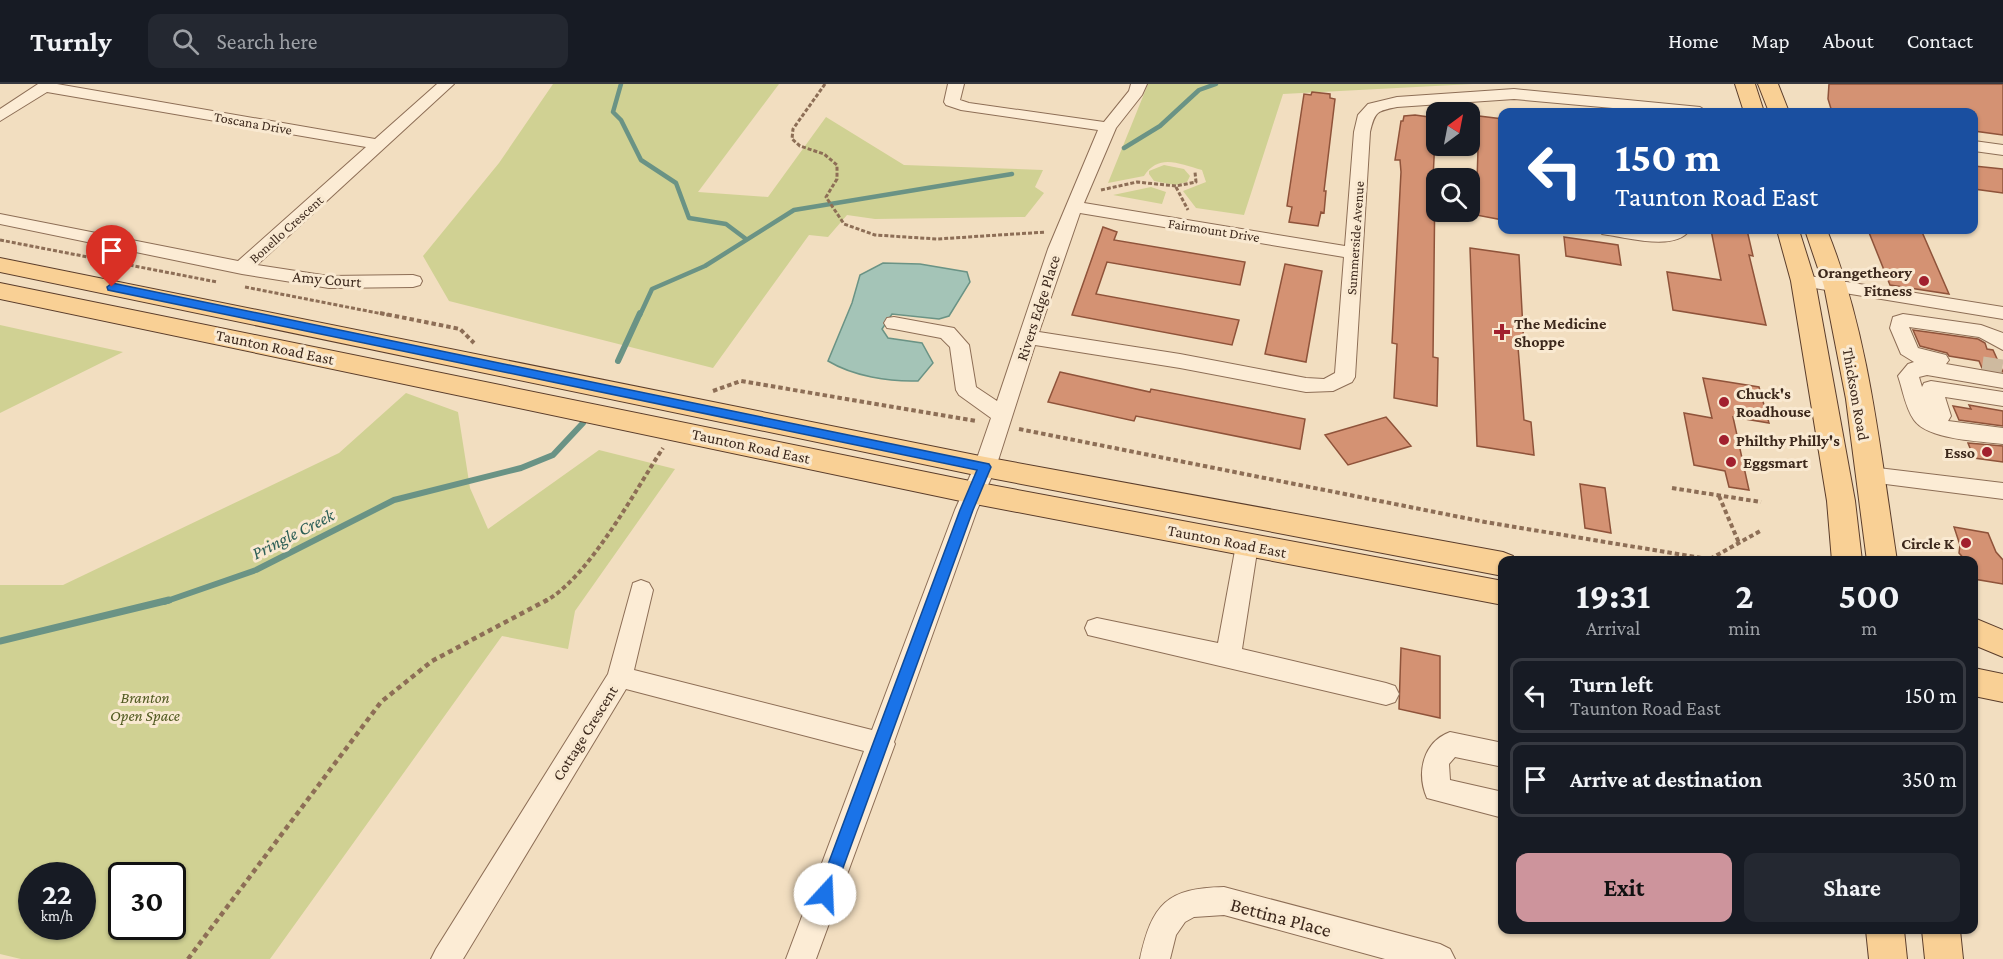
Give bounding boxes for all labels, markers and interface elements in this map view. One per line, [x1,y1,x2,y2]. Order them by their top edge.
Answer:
search box [148,14,568,68]
icon: search [169,25,202,58]
text: Turnly [30,26,112,57]
text: Search here [217,29,318,54]
text: Home [1668,29,1718,53]
text: Map [1751,29,1790,53]
text: About [1823,29,1874,53]
text: Contact [1907,29,1973,53]
north arrow [1426,102,1480,156]
map controls [1426,102,1480,222]
street label: Toscana Drive [213,108,293,138]
icon: left [1516,132,1594,210]
text: 150 m [1615,133,1720,180]
button: search [1426,168,1480,222]
street label: Summerside Avenue [1343,181,1367,295]
text: Taunton Road East [1615,182,1818,212]
street label: Bonello Crescent [246,191,326,266]
street label: Fairmount Drive [1167,215,1261,245]
pin [86,225,137,287]
icon: arrive [95,234,128,267]
street label: Rivers Edge Place [1013,253,1064,363]
place label: Orangetheory Fitness [1817,264,1912,299]
street label: Amy Court [292,268,363,292]
marker: Orangetheory Fitness [1917,274,1931,288]
place label: The Medicine Shoppe [1514,315,1607,350]
marker: The Medicine Shoppe [1495,325,1509,339]
street label: Taunton Road East [214,326,336,368]
street label: Thickson Road [1839,346,1873,442]
place label: Chuck's Roadhouse [1736,385,1811,420]
marker: Chuck's Roadhouse [1717,395,1731,409]
street label: Taunton Road East [690,425,812,467]
place label: Philthy Philly's [1736,432,1840,449]
marker: Philthy Philly's [1717,433,1731,447]
place label: Esso [1945,444,1975,461]
marker: Esso [1980,445,1994,459]
place label: Eggsmart [1743,454,1808,471]
marker: Eggsmart [1724,455,1738,469]
water label: Pringle Creek [248,504,339,563]
street label: Taunton Road East [1166,521,1288,561]
place label: Circle K [1901,535,1955,552]
marker: Circle K [1959,536,1973,550]
text: 19:31 [1576,576,1650,616]
text: 2 [1735,576,1754,616]
text: 500 [1838,576,1900,616]
text: Arrival [1586,617,1640,639]
text: min [1728,617,1760,639]
text: m [1861,617,1877,639]
text: Turn left [1570,672,1653,697]
icon: left [1519,679,1552,712]
street label: Cottage Crescent [549,682,622,784]
text: 150 m [1905,683,1957,708]
park label: Branton Open Space [110,689,180,725]
text: Taunton Road East [1570,697,1721,719]
icon: arrive [1519,763,1552,796]
text: Arrive at destination [1570,767,1762,792]
text: 350 m [1902,767,1957,792]
button: Exit [1516,853,1732,922]
button: Share [1744,853,1960,922]
speed limit sign: 30 [108,862,186,940]
position arrow [793,862,857,926]
text: 22 [42,877,72,910]
street label: Bettina Place [1228,893,1334,941]
text: km/h [41,908,73,924]

